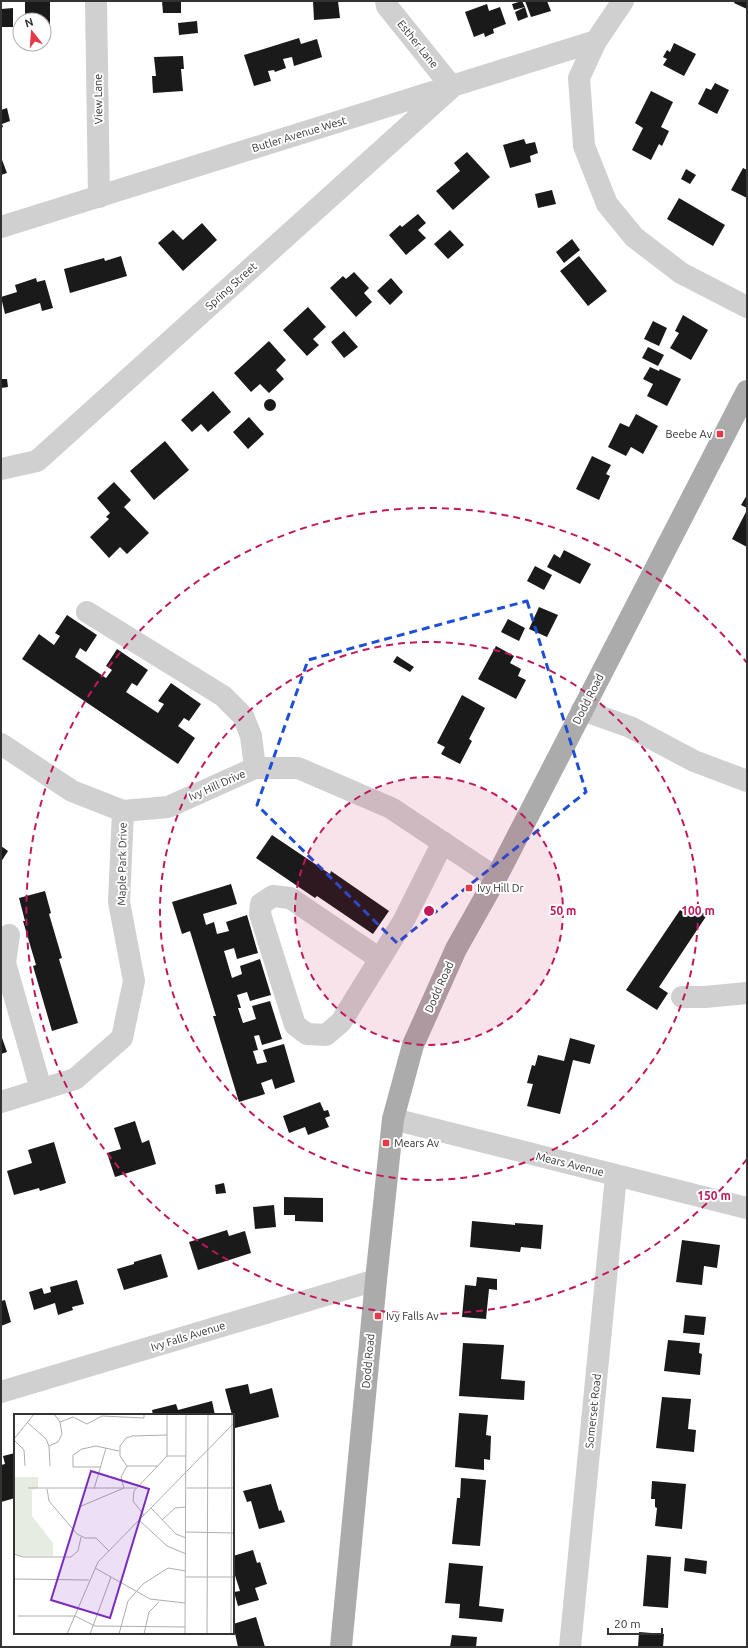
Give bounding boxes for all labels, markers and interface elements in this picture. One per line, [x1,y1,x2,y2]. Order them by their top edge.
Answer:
north arrow [12,12,52,52]
text: N [23,15,35,29]
street label: Esther Lane [395,18,441,70]
street label: View Lane [92,74,104,124]
street label: Butler Avenue West [250,114,348,154]
street label: Spring Street [203,259,260,312]
place label: Beebe Av [665,428,713,440]
marker: Beebe Av [715,429,725,439]
street label: Dodd Road [570,672,606,726]
street label: Ivy Hill Drive [187,767,247,803]
street label: Maple Park Drive [115,822,129,906]
place label: Ivy Hill Dr [477,882,525,894]
marker: Ivy Hill Dr [464,883,474,893]
centre of rings [422,904,436,918]
text: 50 m [550,904,576,917]
text: 100 m [681,904,715,917]
street label: Dodd Road [422,959,456,1015]
place label: Mears Av [394,1137,440,1149]
marker: Mears Av [381,1138,391,1148]
street label: Mears Avenue [535,1150,605,1178]
text: 150 m [697,1189,731,1202]
place label: Ivy Falls Av [386,1310,439,1322]
marker: Ivy Falls Av [373,1311,383,1321]
street label: Ivy Falls Avenue [149,1319,227,1353]
street label: Dodd Road [360,1333,376,1389]
street label: Somerset Road [583,1373,603,1449]
inset map [14,1414,234,1634]
scale bar [608,1610,662,1636]
text: 20 m [614,1617,641,1630]

